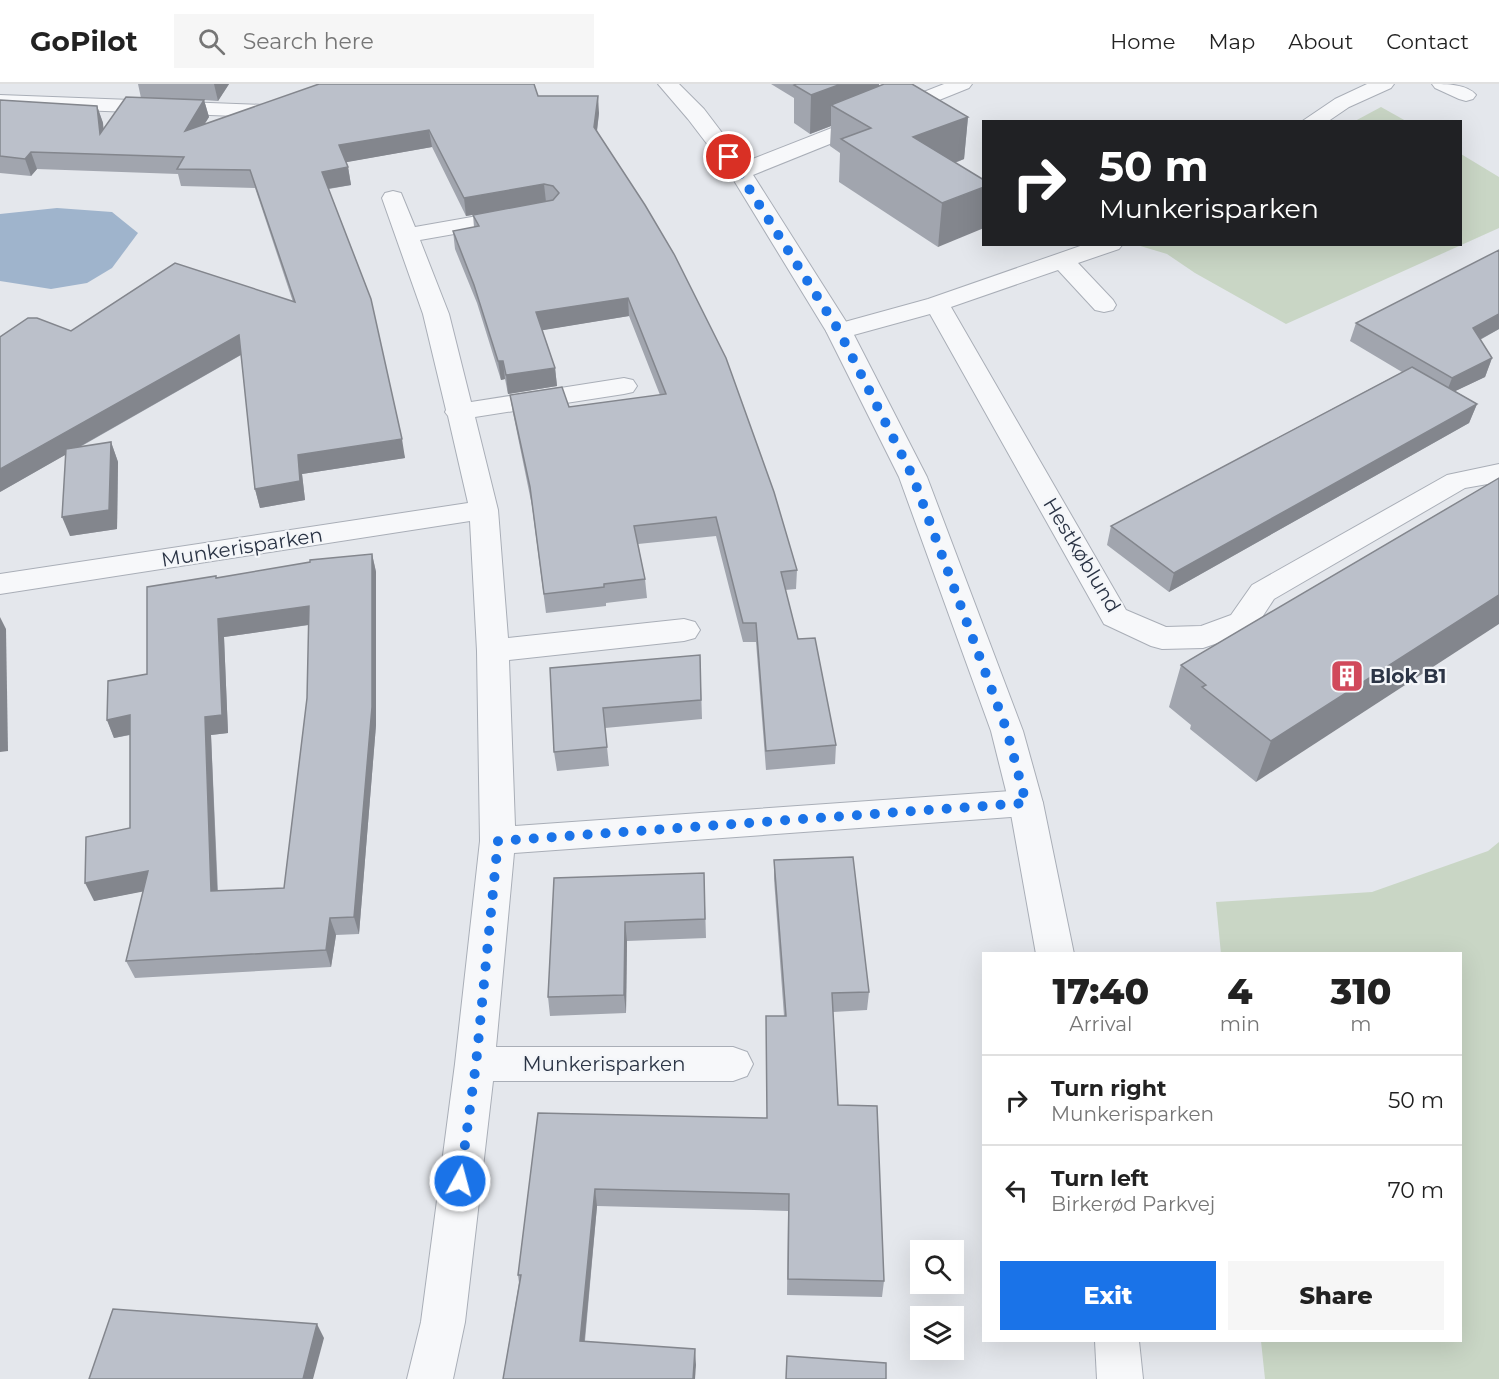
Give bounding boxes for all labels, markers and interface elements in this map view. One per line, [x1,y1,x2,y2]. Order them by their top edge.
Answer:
search box [174,14,594,68]
text: GoPilot [30,24,138,58]
icon: search [195,25,228,58]
text: Search here [243,28,374,55]
text: Home [1110,29,1175,54]
text: Map [1208,29,1255,54]
text: About [1288,29,1353,54]
text: Contact [1386,29,1469,54]
pin [703,131,754,182]
icon: arrive [712,140,745,173]
text: 50 m [1099,140,1208,192]
icon: right [1000,144,1078,222]
text: Munkerisparken [1099,192,1319,225]
street label: Hestkøblund [1038,493,1126,617]
street label: Munkerisparken [160,522,324,572]
building icon: Blok B1 [1329,658,1365,694]
place label: Blok B1 [1370,664,1446,688]
text: 17:40 [1053,969,1149,1013]
text: 4 [1227,969,1252,1013]
text: 310 [1330,969,1391,1013]
text: Arrival [1069,1012,1132,1036]
text: min [1220,1012,1260,1036]
text: m [1350,1012,1372,1036]
street label: Munkerisparken [523,1052,685,1076]
text: Turn right [1051,1075,1166,1102]
icon: right [1000,1084,1033,1117]
text: 50 m [1388,1087,1444,1114]
text: Munkerisparken [1051,1102,1214,1126]
position arrow [428,1149,492,1213]
text: Turn left [1051,1165,1149,1192]
icon: left [1000,1174,1033,1207]
text: 70 m [1388,1177,1444,1204]
text: Birkerød Parkvej [1051,1192,1215,1216]
map controls [910,1240,964,1360]
button: search [910,1240,964,1294]
button: Exit [1000,1261,1216,1330]
button: Share [1228,1261,1444,1330]
button: layers [910,1306,964,1360]

